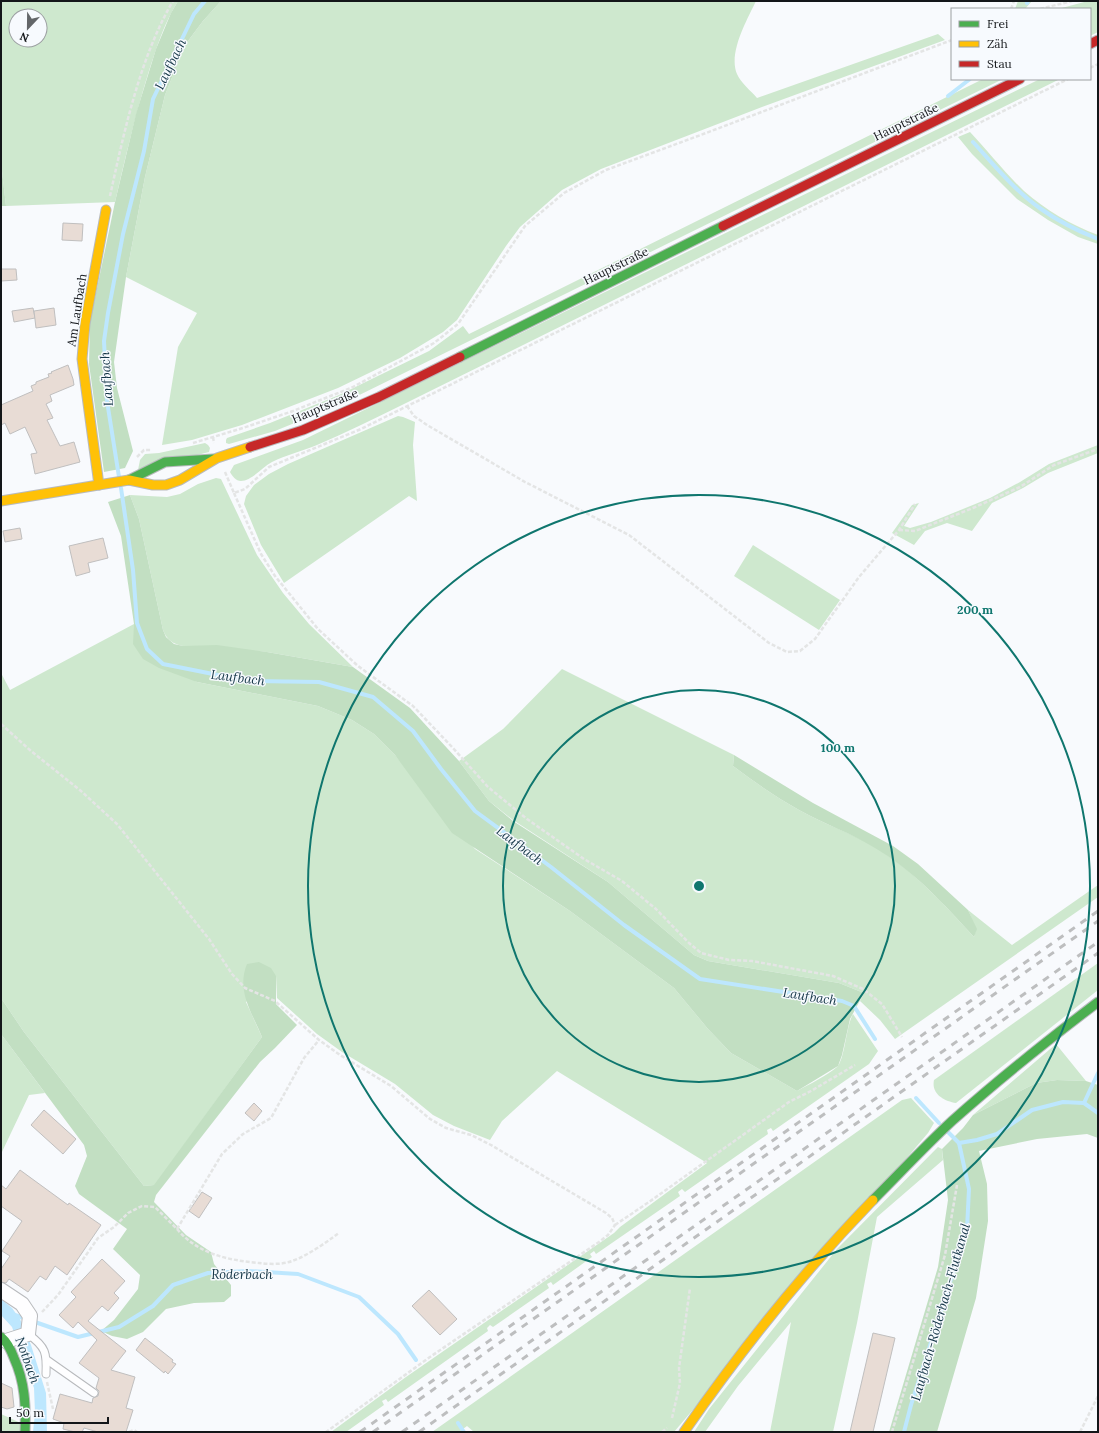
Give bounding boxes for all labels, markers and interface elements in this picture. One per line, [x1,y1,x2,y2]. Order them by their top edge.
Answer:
north arrow [8,8,48,48]
legend [951,8,1091,80]
text: Frei [987,16,1008,31]
text: N [17,29,31,45]
water label: Laufbach [151,35,190,92]
text: Zäh [987,36,1008,51]
text: Stau [987,56,1012,71]
street label: Hauptstraße [871,99,941,144]
street label: Hauptstraße [581,243,651,288]
street label: Am Laufbach [63,272,90,348]
water label: Laufbach [96,351,117,407]
street label: Hauptstraße [289,385,361,426]
text: 200 m [957,602,993,617]
water label: Laufbach [210,666,267,689]
text: 100 m [821,740,855,755]
water label: Laufbach [493,822,547,869]
centre of rings [692,879,706,893]
water label: Laufbach [782,984,839,1009]
water label: Laufbach-Röderbach-Flutkanal [907,1221,974,1403]
water label: Röderbach [211,1266,273,1283]
water label: Notbach [11,1334,44,1386]
scale bar [10,1399,108,1425]
text: 50 m [16,1405,44,1420]

